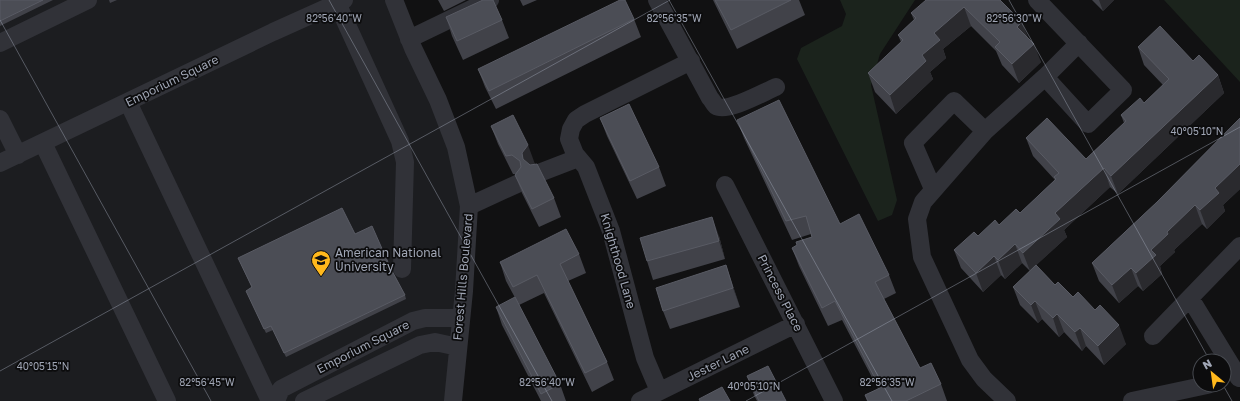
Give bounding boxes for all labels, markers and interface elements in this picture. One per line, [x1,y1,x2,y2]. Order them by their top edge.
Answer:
text: 82°56'40"W [306,12,362,24]
text: 82°56'35"W [646,12,702,24]
text: 82°56'30"W [986,12,1042,24]
street label: Emporium Square [123,51,221,110]
text: 40°05'10"N [1171,125,1223,137]
street label: Knighthood Lane [598,211,639,310]
street label: Forest Hills Boulevard [449,213,476,341]
place label: American National University [335,245,441,274]
school or university icon: American National University [310,249,332,277]
street label: Princess Place [755,252,806,334]
street label: Emporium Square [314,317,412,376]
street label: Jester Lane [684,341,751,384]
north arrow [1192,353,1232,393]
text: N [1200,356,1214,372]
text: 40°05'15"N [17,360,69,372]
text: 82°56'45"W [179,376,235,388]
text: 82°56'40"W [519,376,575,388]
text: 82°56'35"W [859,376,915,388]
text: 40°05'10"N [728,380,780,392]

